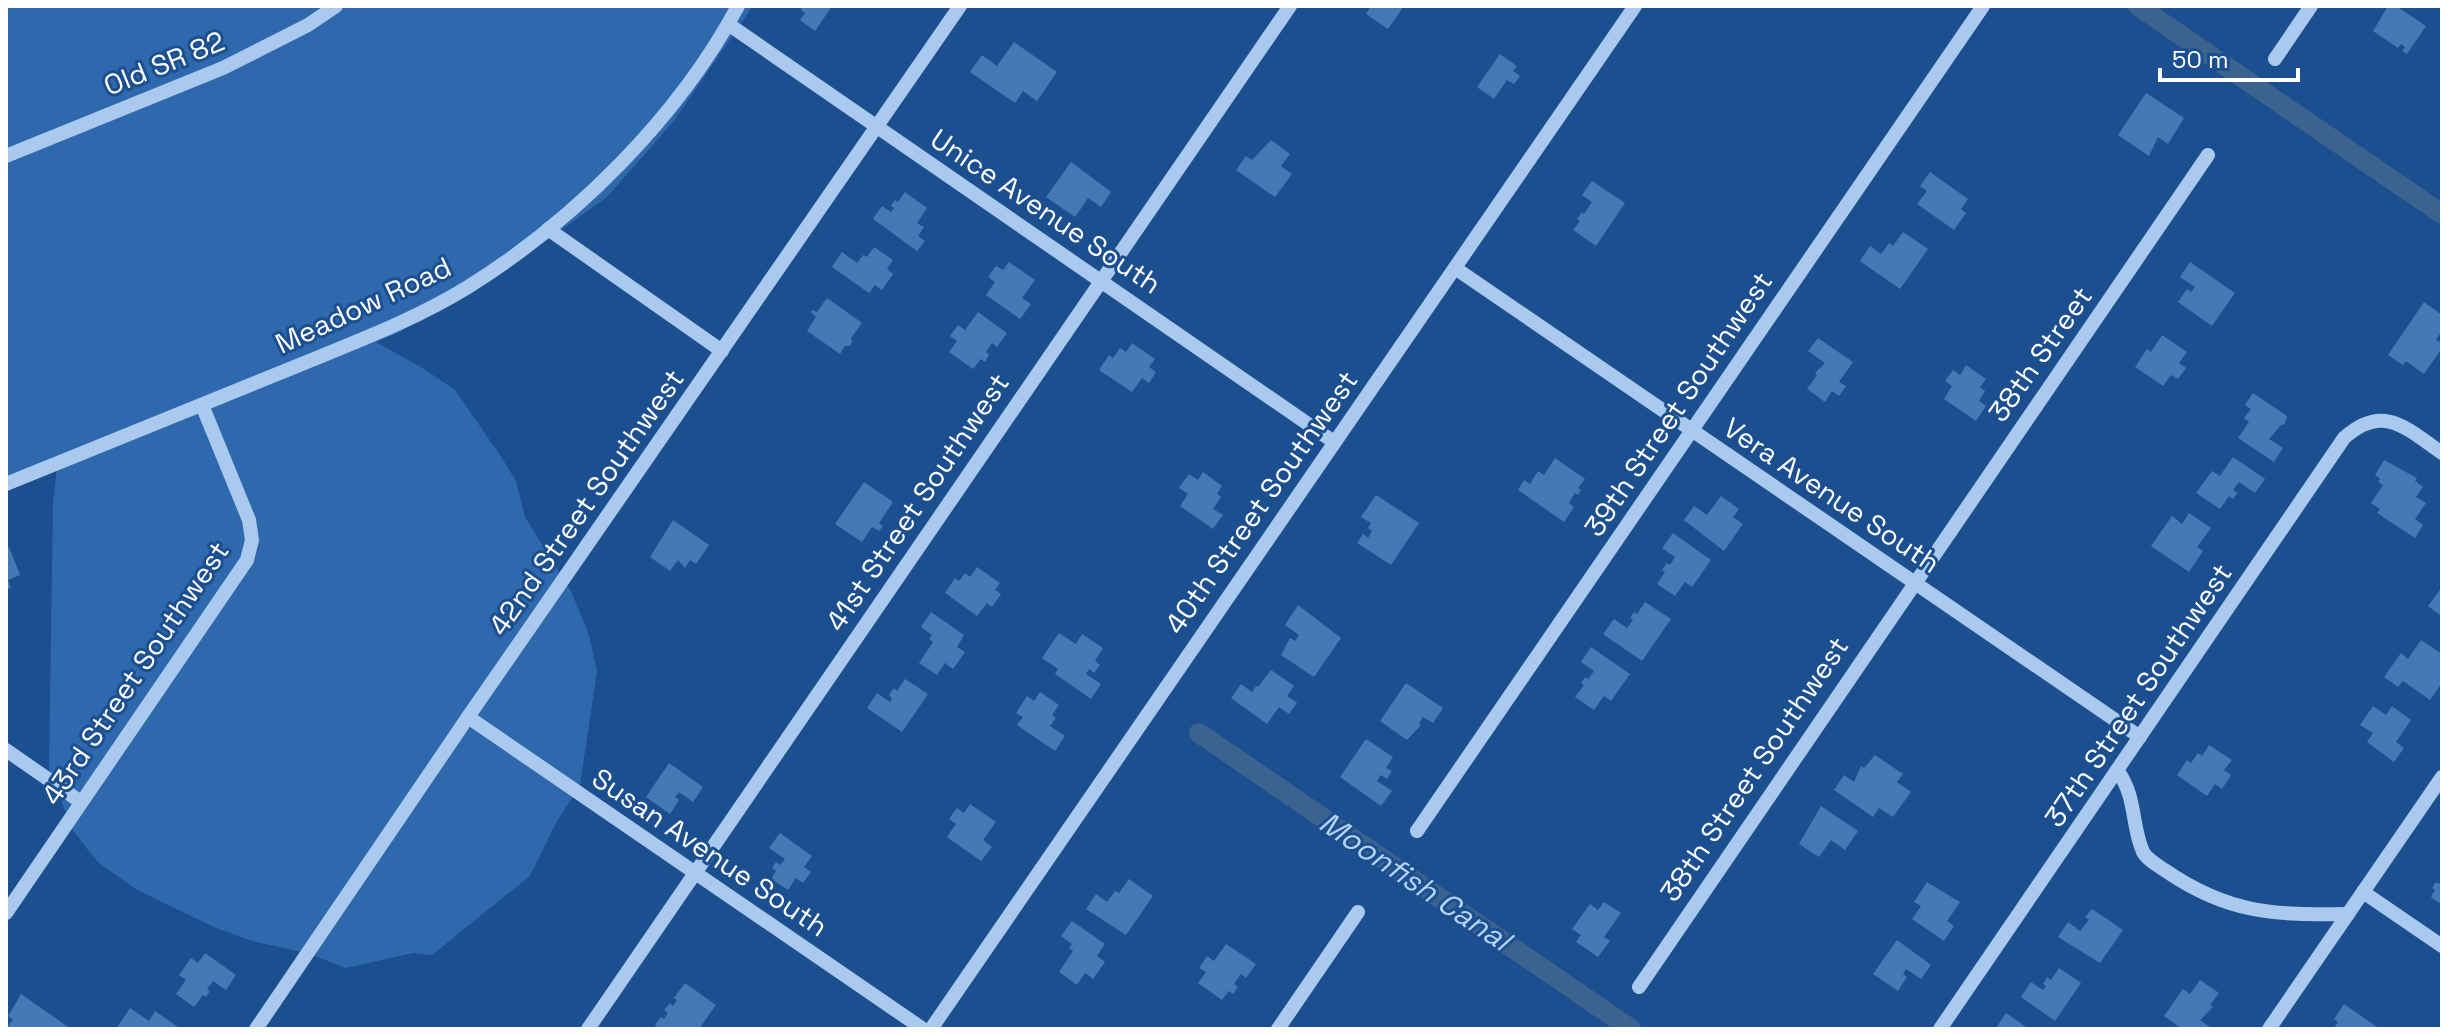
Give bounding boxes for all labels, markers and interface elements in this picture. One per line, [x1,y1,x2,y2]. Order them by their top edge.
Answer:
street label: Old SR 82 [98,22,230,104]
scale bar [2160,32,2298,82]
text: 50 m [2172,44,2229,75]
street label: Unice Avenue South [924,120,1168,302]
street label: Meadow Road [269,249,457,361]
street label: 39th Street Southwest [1576,265,1780,543]
street label: 38th Street [1980,279,2100,429]
street label: 42nd Street Southwest [480,362,692,642]
street label: 40th Street Southwest [1156,363,1366,641]
street label: 41st Street Southwest [817,366,1017,638]
street label: Vera Avenue South [1717,409,1947,581]
street label: 43rd Street Southwest [33,534,237,812]
street label: 37th Street Southwest [2036,556,2240,834]
street label: 38th Street Southwest [1652,630,1856,908]
street label: Susan Avenue South [585,760,835,944]
water label: Moonfish Canal [1312,803,1521,961]

